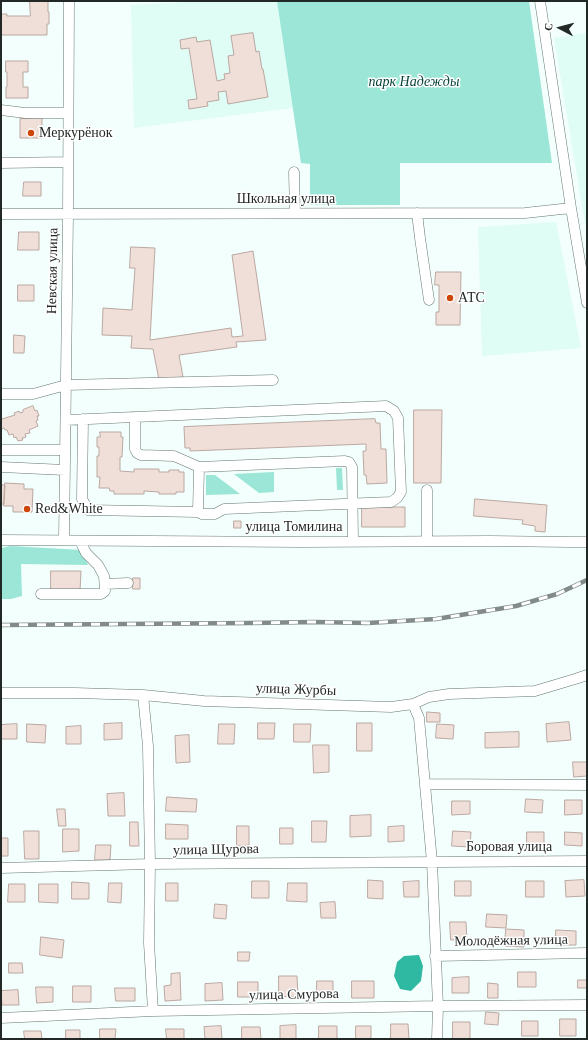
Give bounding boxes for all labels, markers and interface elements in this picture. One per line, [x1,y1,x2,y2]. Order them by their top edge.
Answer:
north arrow [540,8,580,48]
text: С [542,22,554,31]
park label: парк Надежды [369,74,459,90]
place label: Меркурёнок [39,125,113,141]
marker: Меркурёнок [26,128,36,138]
street label: Школьная улица [237,191,335,207]
street label: Невская улица [44,228,62,314]
place label: АТС [458,290,485,306]
marker: АТС [445,293,455,303]
place label: Red&White [35,501,103,517]
marker: Red&White [22,504,32,514]
street label: улица Томилина [246,519,342,535]
street label: улица Журбы [256,680,336,700]
street label: Боровая улица [466,839,552,855]
street label: улица Щурова [173,841,259,859]
street label: Молодёжная улица [454,932,568,950]
street label: улица Смурова [249,986,339,1004]

